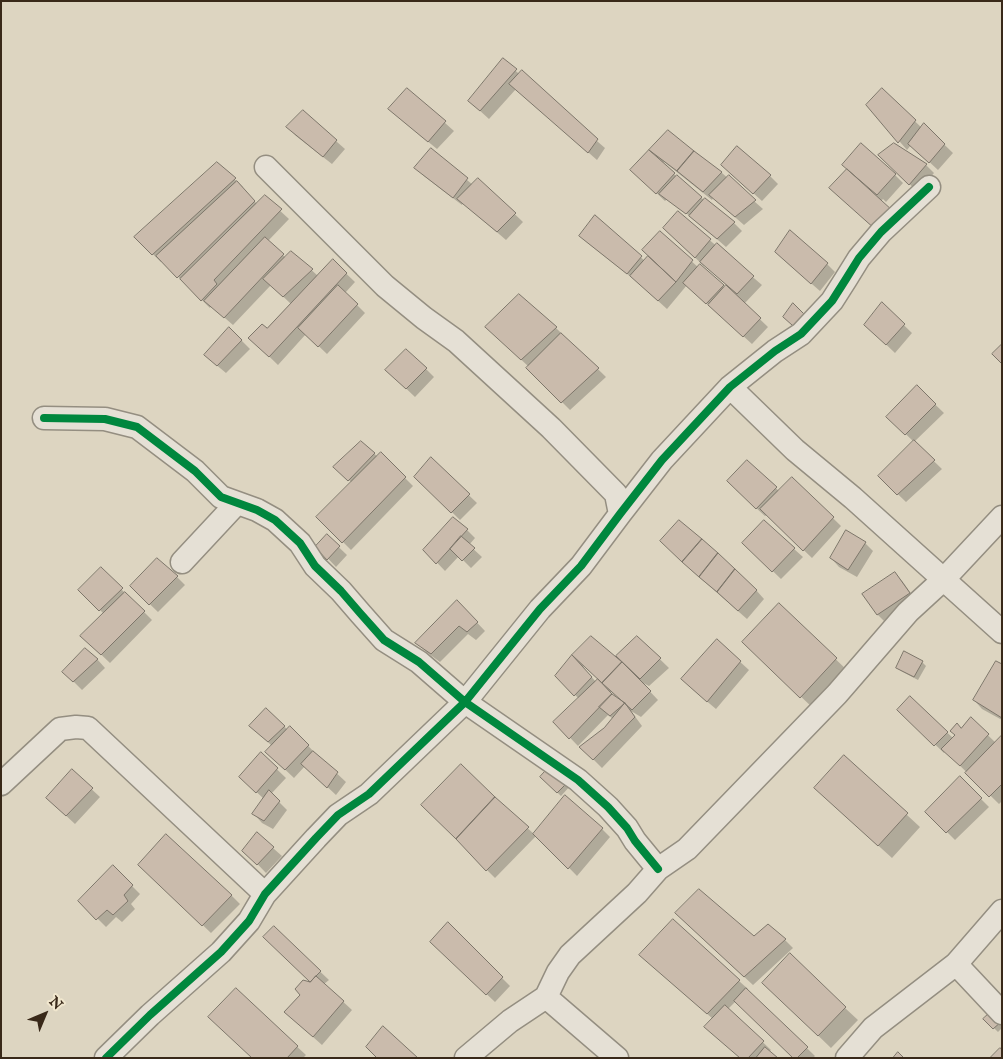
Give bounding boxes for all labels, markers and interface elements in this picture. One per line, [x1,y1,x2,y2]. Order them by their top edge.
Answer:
north arrow [20,989,70,1039]
text: N [45,993,66,1014]

